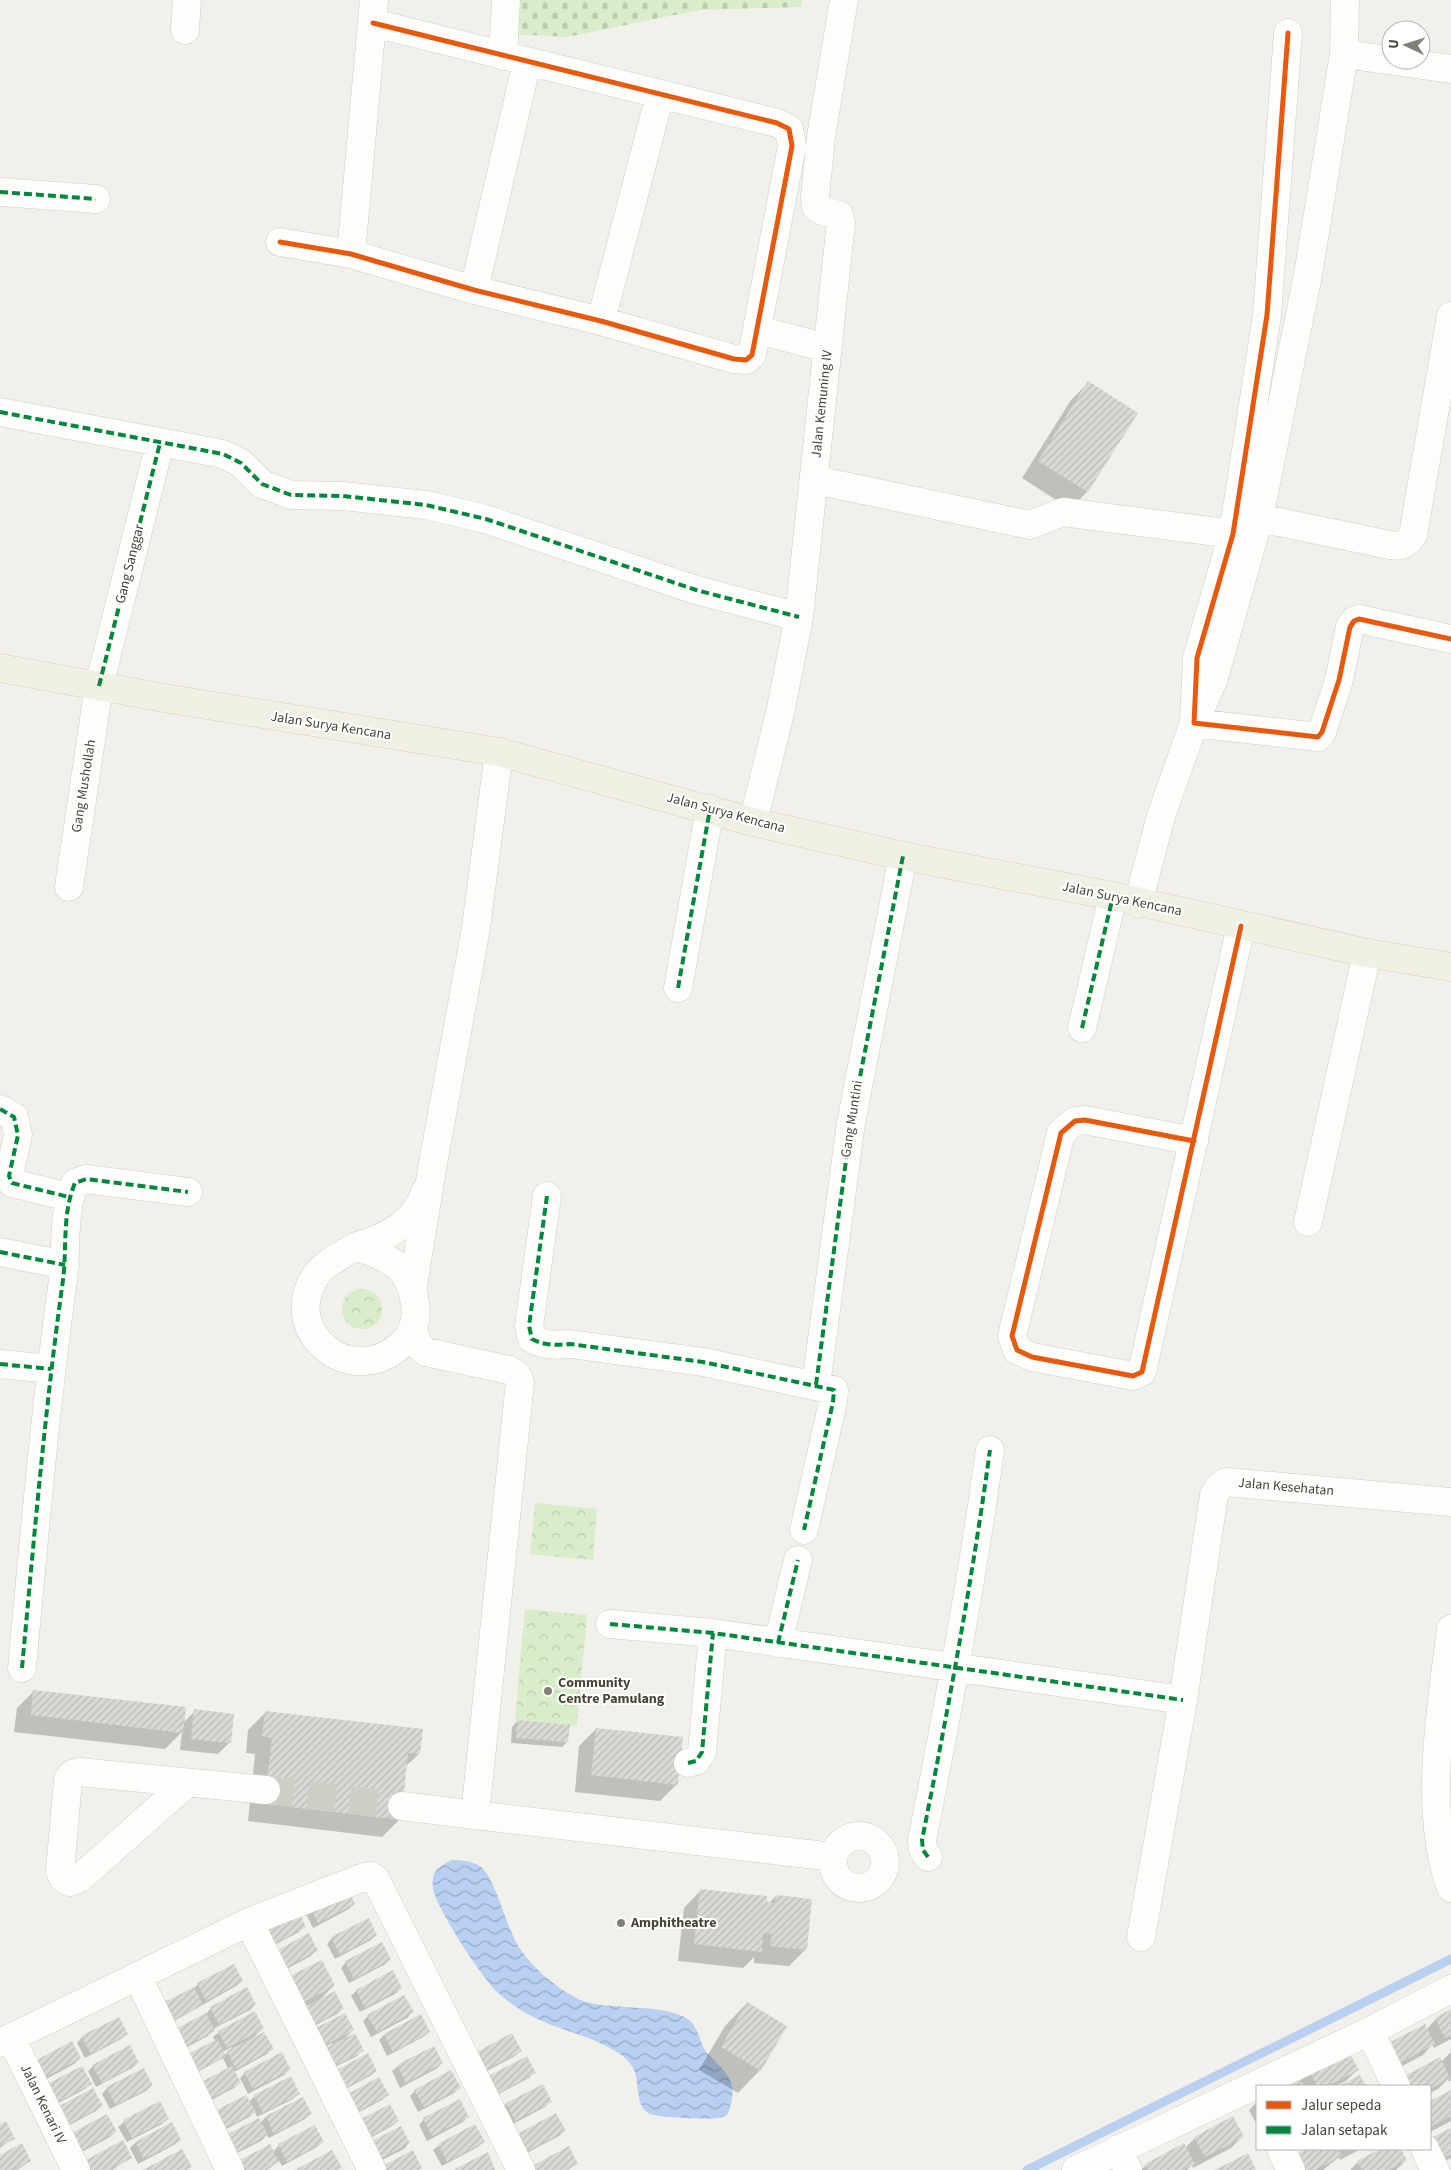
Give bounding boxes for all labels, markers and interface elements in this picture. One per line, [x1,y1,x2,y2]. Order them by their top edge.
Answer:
north arrow [1381,20,1431,70]
text: U [1384,39,1404,50]
street label: Jalan Kemuning IV [806,348,838,459]
street label: Gang Sanggar [110,522,150,606]
street label: Jalan Surya Kencana [269,707,393,745]
street label: Gang Mushollah [67,738,101,834]
street label: Jalan Surya Kencana [665,788,787,838]
street label: Jalan Surya Kencana [1060,877,1184,921]
street label: Gang Muntini [836,1079,868,1159]
street label: Jalan Kesehatan [1237,1473,1335,1501]
place label: Community Centre Pamulang [558,1673,665,1709]
marker: Community Centre Pamulang [542,1685,554,1697]
place label: Amphitheatre [630,1913,717,1933]
marker: Amphitheatre [615,1917,627,1929]
street label: Jalan Kenari IV [15,2061,71,2148]
legend [1256,2085,1431,2150]
text: Jalur sepeda [1301,2095,1381,2116]
text: Jalan setapak [1301,2120,1388,2141]

